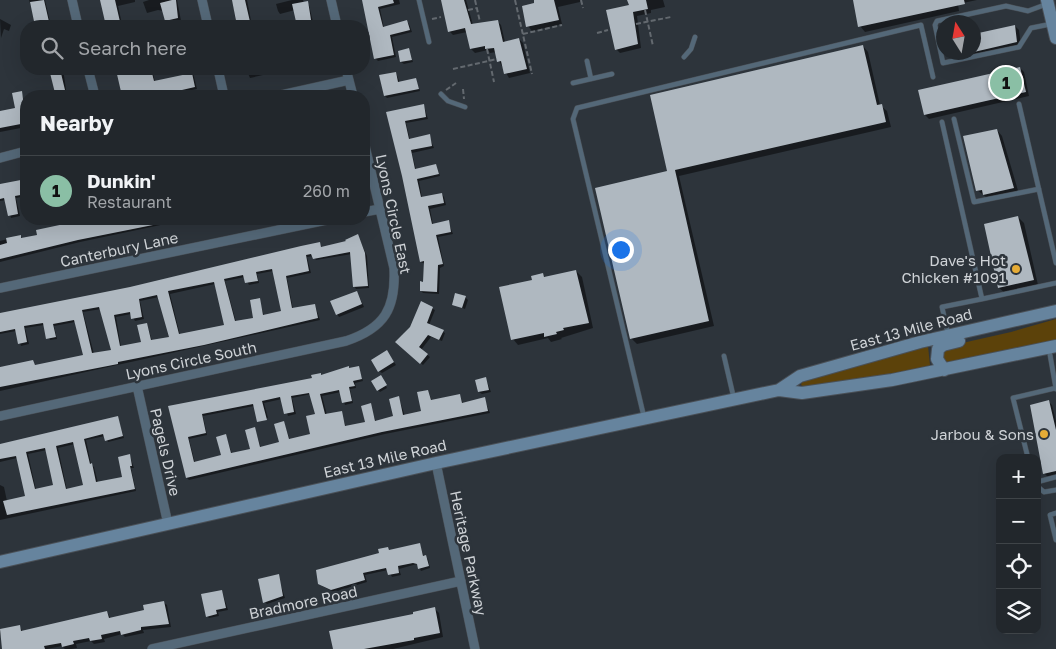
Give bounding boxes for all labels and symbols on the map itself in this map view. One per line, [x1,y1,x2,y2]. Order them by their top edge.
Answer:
north arrow [936,15,981,60]
pin: 1 [990,64,1022,102]
street label: Lyons Circle East [373,152,415,276]
street label: Canterbury Lane [58,228,180,270]
your location [608,237,634,263]
place label: Dave's Hot Chicken #1091 [901,251,1006,286]
marker: Dave's Hot Chicken #1091 [1010,263,1022,275]
street label: East 13 Mile Road [848,304,974,354]
street label: Lyons Circle South [124,337,258,383]
street label: Pagels Drive [147,406,185,498]
place label: Jarbou & Sons [931,425,1034,443]
marker: Jarbou & Sons [1038,428,1050,440]
street label: East 13 Mile Road [322,435,448,481]
street label: Heritage Parkway [447,489,491,618]
street label: Bradmore Road [247,582,359,622]

